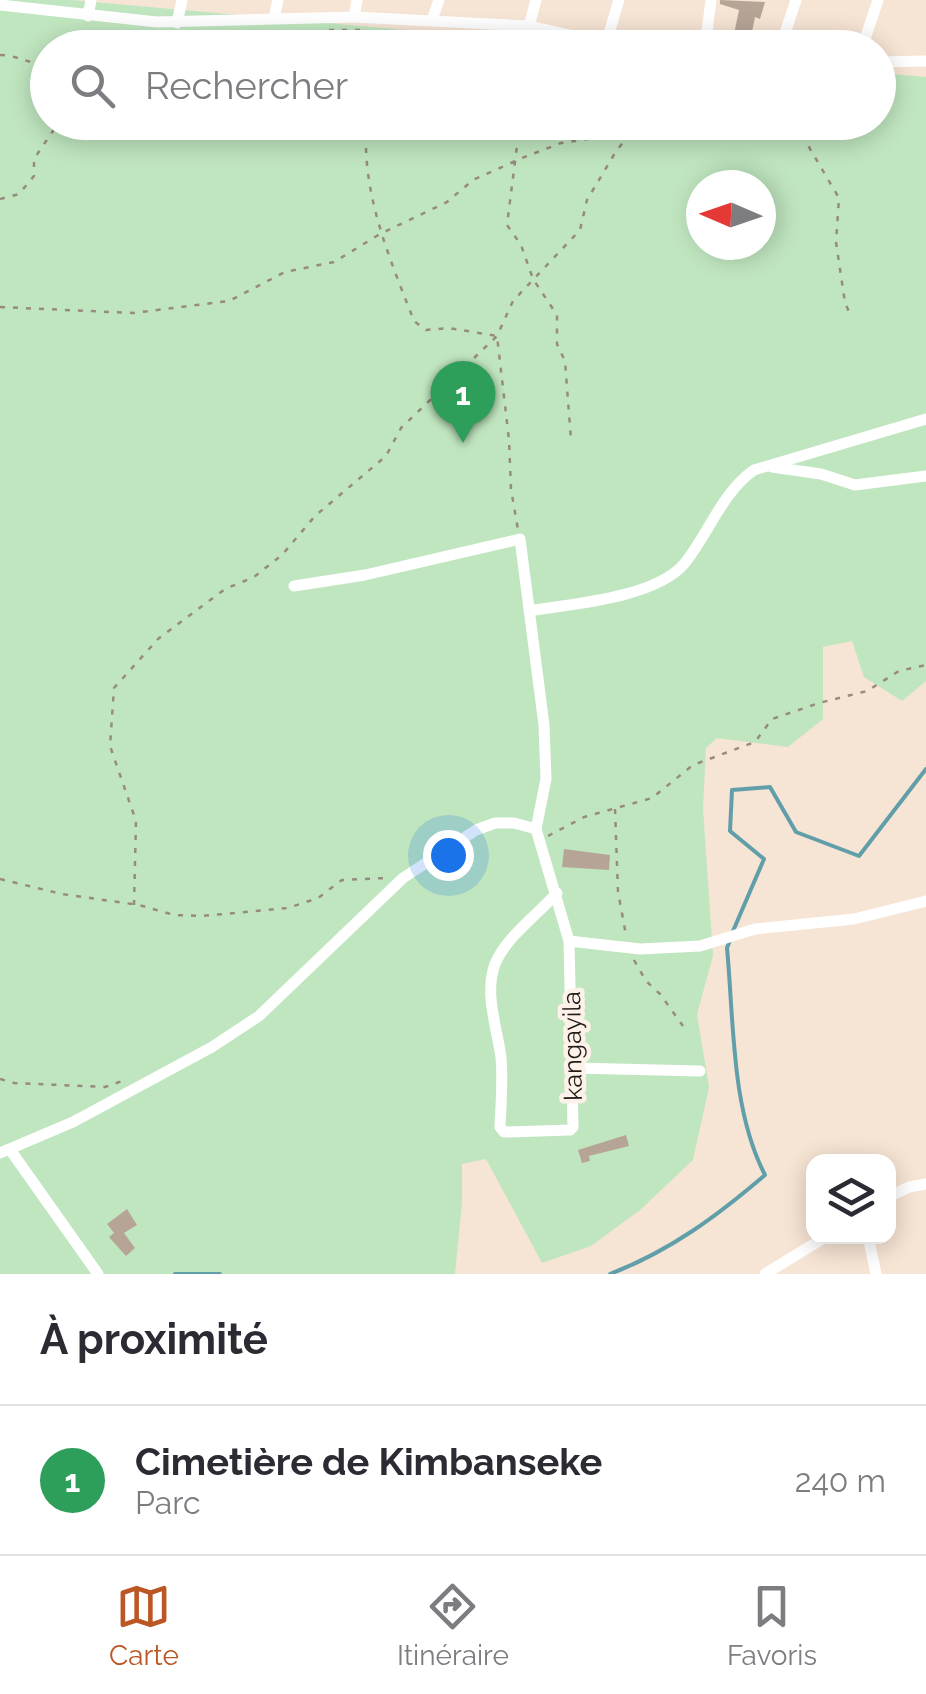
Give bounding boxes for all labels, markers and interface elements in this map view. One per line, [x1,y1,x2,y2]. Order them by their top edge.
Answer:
search box [30,30,896,140]
icon: search [65,58,120,113]
text: Rechercher [145,63,348,108]
north arrow [686,170,776,260]
pin: 1 [430,360,496,443]
your location [423,830,474,881]
street label: kangayila [556,991,588,1101]
map controls [806,1154,896,1244]
button: layers [806,1154,896,1244]
text: À proximité [40,1315,268,1364]
text: Cimetière de Kimbanseke [135,1439,602,1484]
text: 1 [65,1462,80,1499]
text: 240 m [795,1462,886,1499]
text: Parc [135,1484,200,1521]
tab: Carte [109,1579,179,1672]
tab: Itinéraire [397,1579,509,1672]
tab: Favoris [727,1579,817,1672]

